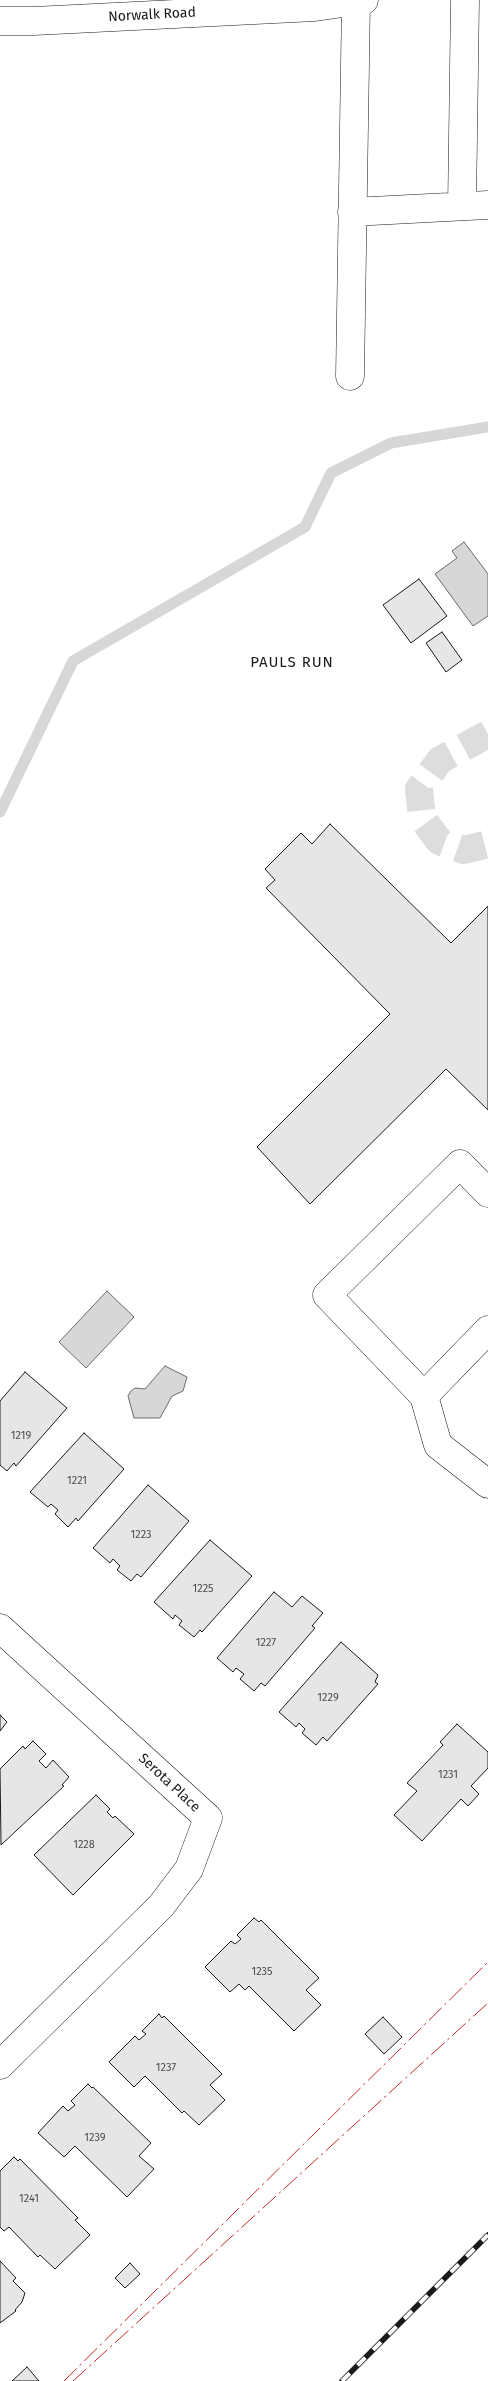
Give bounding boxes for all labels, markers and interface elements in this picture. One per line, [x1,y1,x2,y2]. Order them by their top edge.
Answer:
street label: Norwalk Road [108,4,196,26]
district label: PAULS RUN [249,654,335,672]
house number: 1219 [11,1429,31,1443]
house number: 1221 [67,1474,87,1488]
house number: 1223 [130,1528,152,1542]
house number: 1225 [192,1582,214,1596]
house number: 1227 [256,1636,276,1650]
house number: 1229 [317,1691,339,1705]
street label: Serota Place [135,1750,203,1816]
house number: 1231 [438,1768,458,1782]
house number: 1228 [73,1838,95,1852]
house number: 1235 [251,1965,273,1979]
house number: 1237 [156,2061,176,2075]
house number: 1239 [84,2131,106,2145]
house number: 1241 [19,2192,39,2206]

